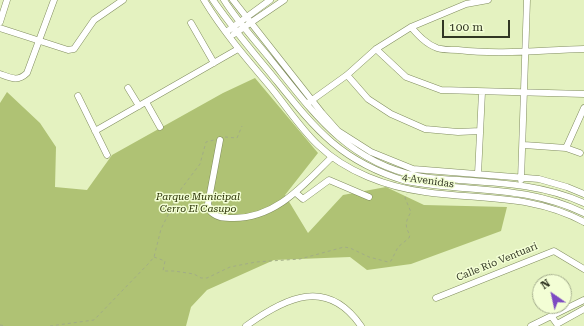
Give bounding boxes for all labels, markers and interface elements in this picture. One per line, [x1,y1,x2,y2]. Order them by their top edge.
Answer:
scale bar [444,12,512,38]
text: 100 m [449,20,483,34]
street label: 4 Avenidas [401,171,455,191]
park label: Parque Municipal Cerro El Casupo [156,191,240,214]
street label: Calle Río Ventuari [455,240,539,284]
north arrow [532,274,572,314]
text: N [538,277,553,292]

